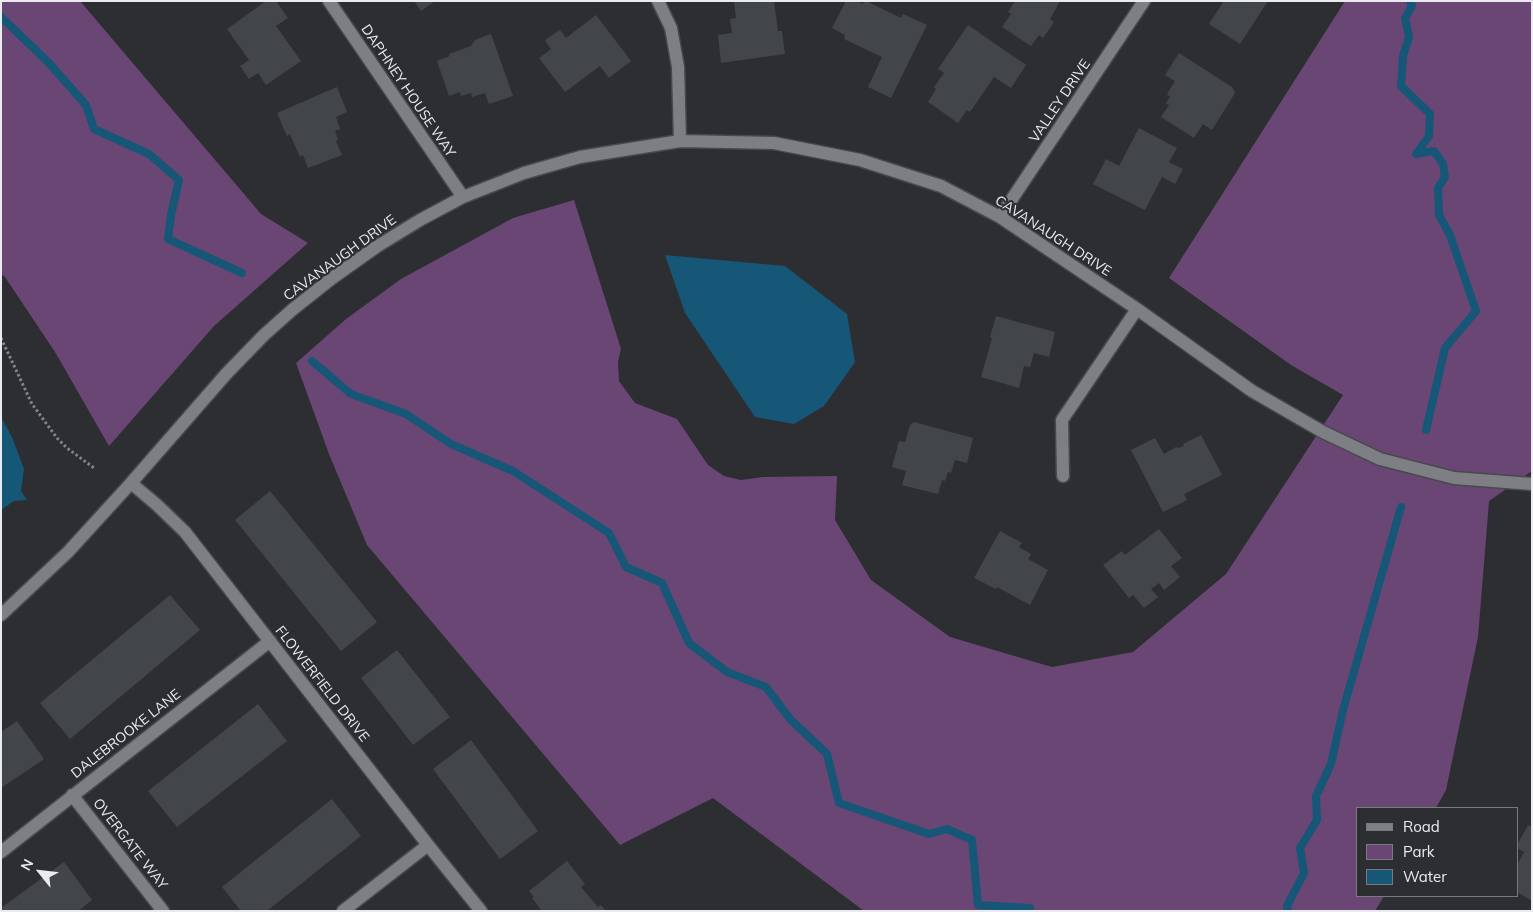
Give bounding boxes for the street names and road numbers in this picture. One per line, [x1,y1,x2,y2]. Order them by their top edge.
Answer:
street label: DAPHNEY HOUSE WAY [357,22,459,160]
street label: VALLEY DRIVE [1026,56,1094,146]
street label: CAVANAUGH DRIVE [992,192,1114,280]
street label: CAVANAUGH DRIVE [280,211,400,305]
street label: FLOWERFIELD DRIVE [272,623,372,745]
street label: DALEBROOKE LANE [68,686,184,782]
street label: OVERGATE WAY [89,795,171,893]

